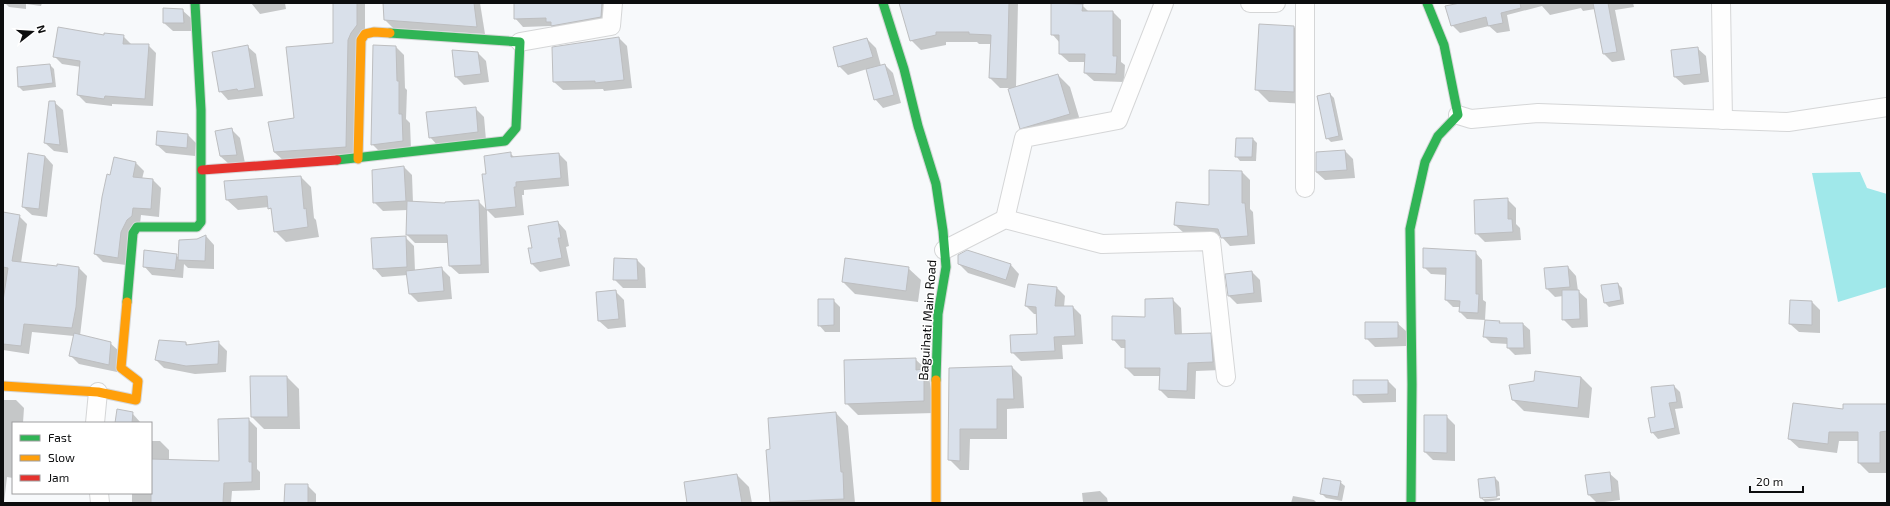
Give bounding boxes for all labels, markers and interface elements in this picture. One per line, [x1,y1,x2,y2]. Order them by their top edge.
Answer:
north arrow [12,12,52,52]
text: N [35,23,49,35]
street label: Baguihati Main Road [915,259,939,381]
legend [12,422,152,494]
text: Fast [48,430,72,444]
text: Slow [48,450,75,464]
scale bar [1750,468,1803,494]
text: Jam [48,470,69,484]
text: 20 m [1756,474,1783,488]

